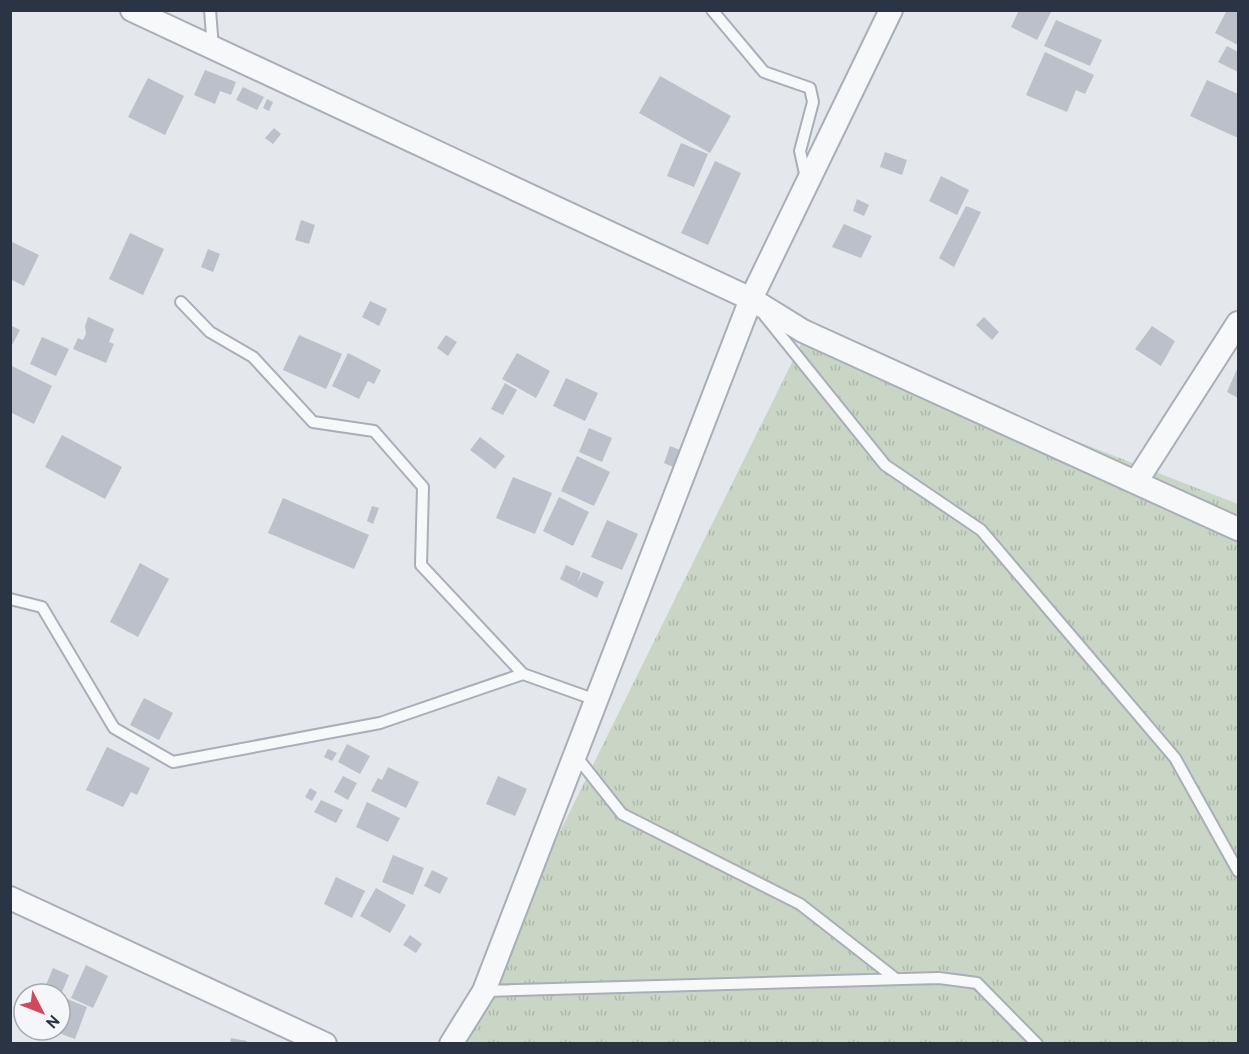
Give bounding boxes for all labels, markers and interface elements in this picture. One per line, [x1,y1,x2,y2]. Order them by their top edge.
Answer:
north arrow [12,982,72,1042]
text: N [40,1010,63,1032]

